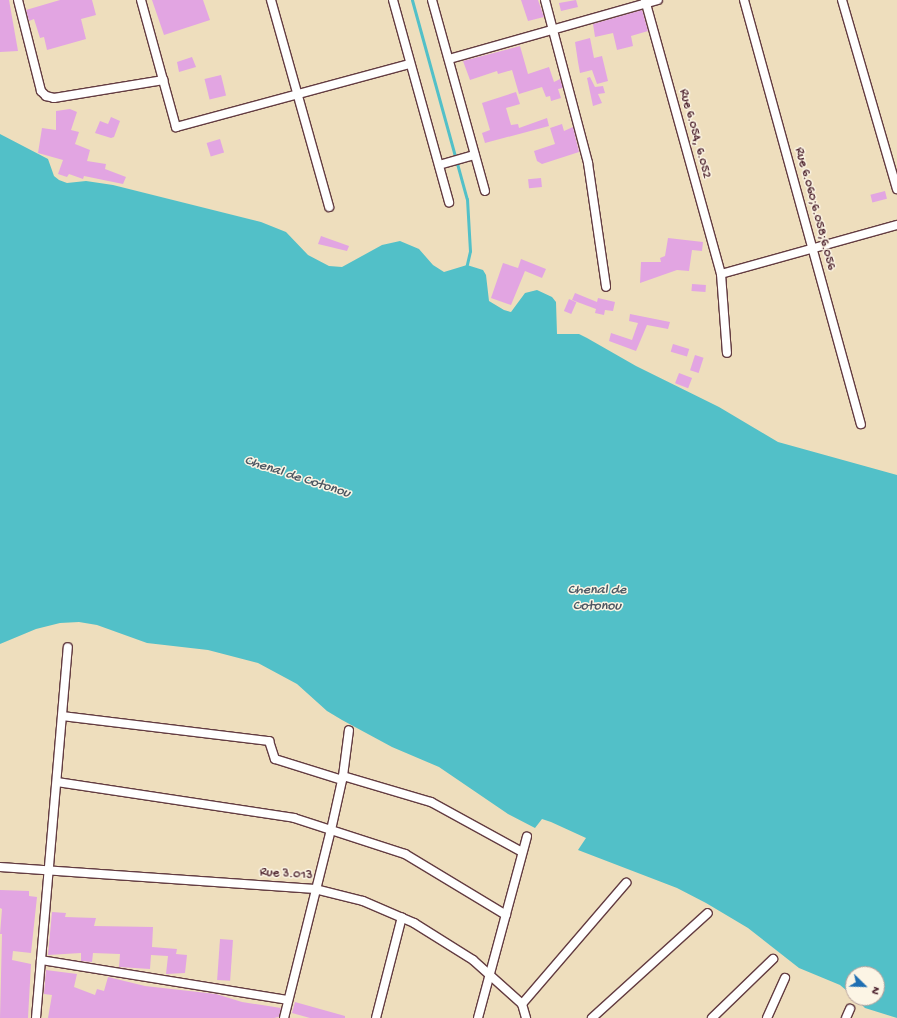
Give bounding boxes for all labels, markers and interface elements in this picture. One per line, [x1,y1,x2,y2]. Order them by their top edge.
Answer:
street label: Rue 6.054, 6.052 [675,87,713,181]
street label: Rue 6.060;6.058;6.056 [790,146,838,272]
water label: Chenal de Cotonou [242,453,352,503]
water label: Chenal de Cotonou [568,583,626,616]
street label: Rue 3.013 [259,865,313,885]
north arrow [845,966,885,1006]
text: N [868,985,882,996]

